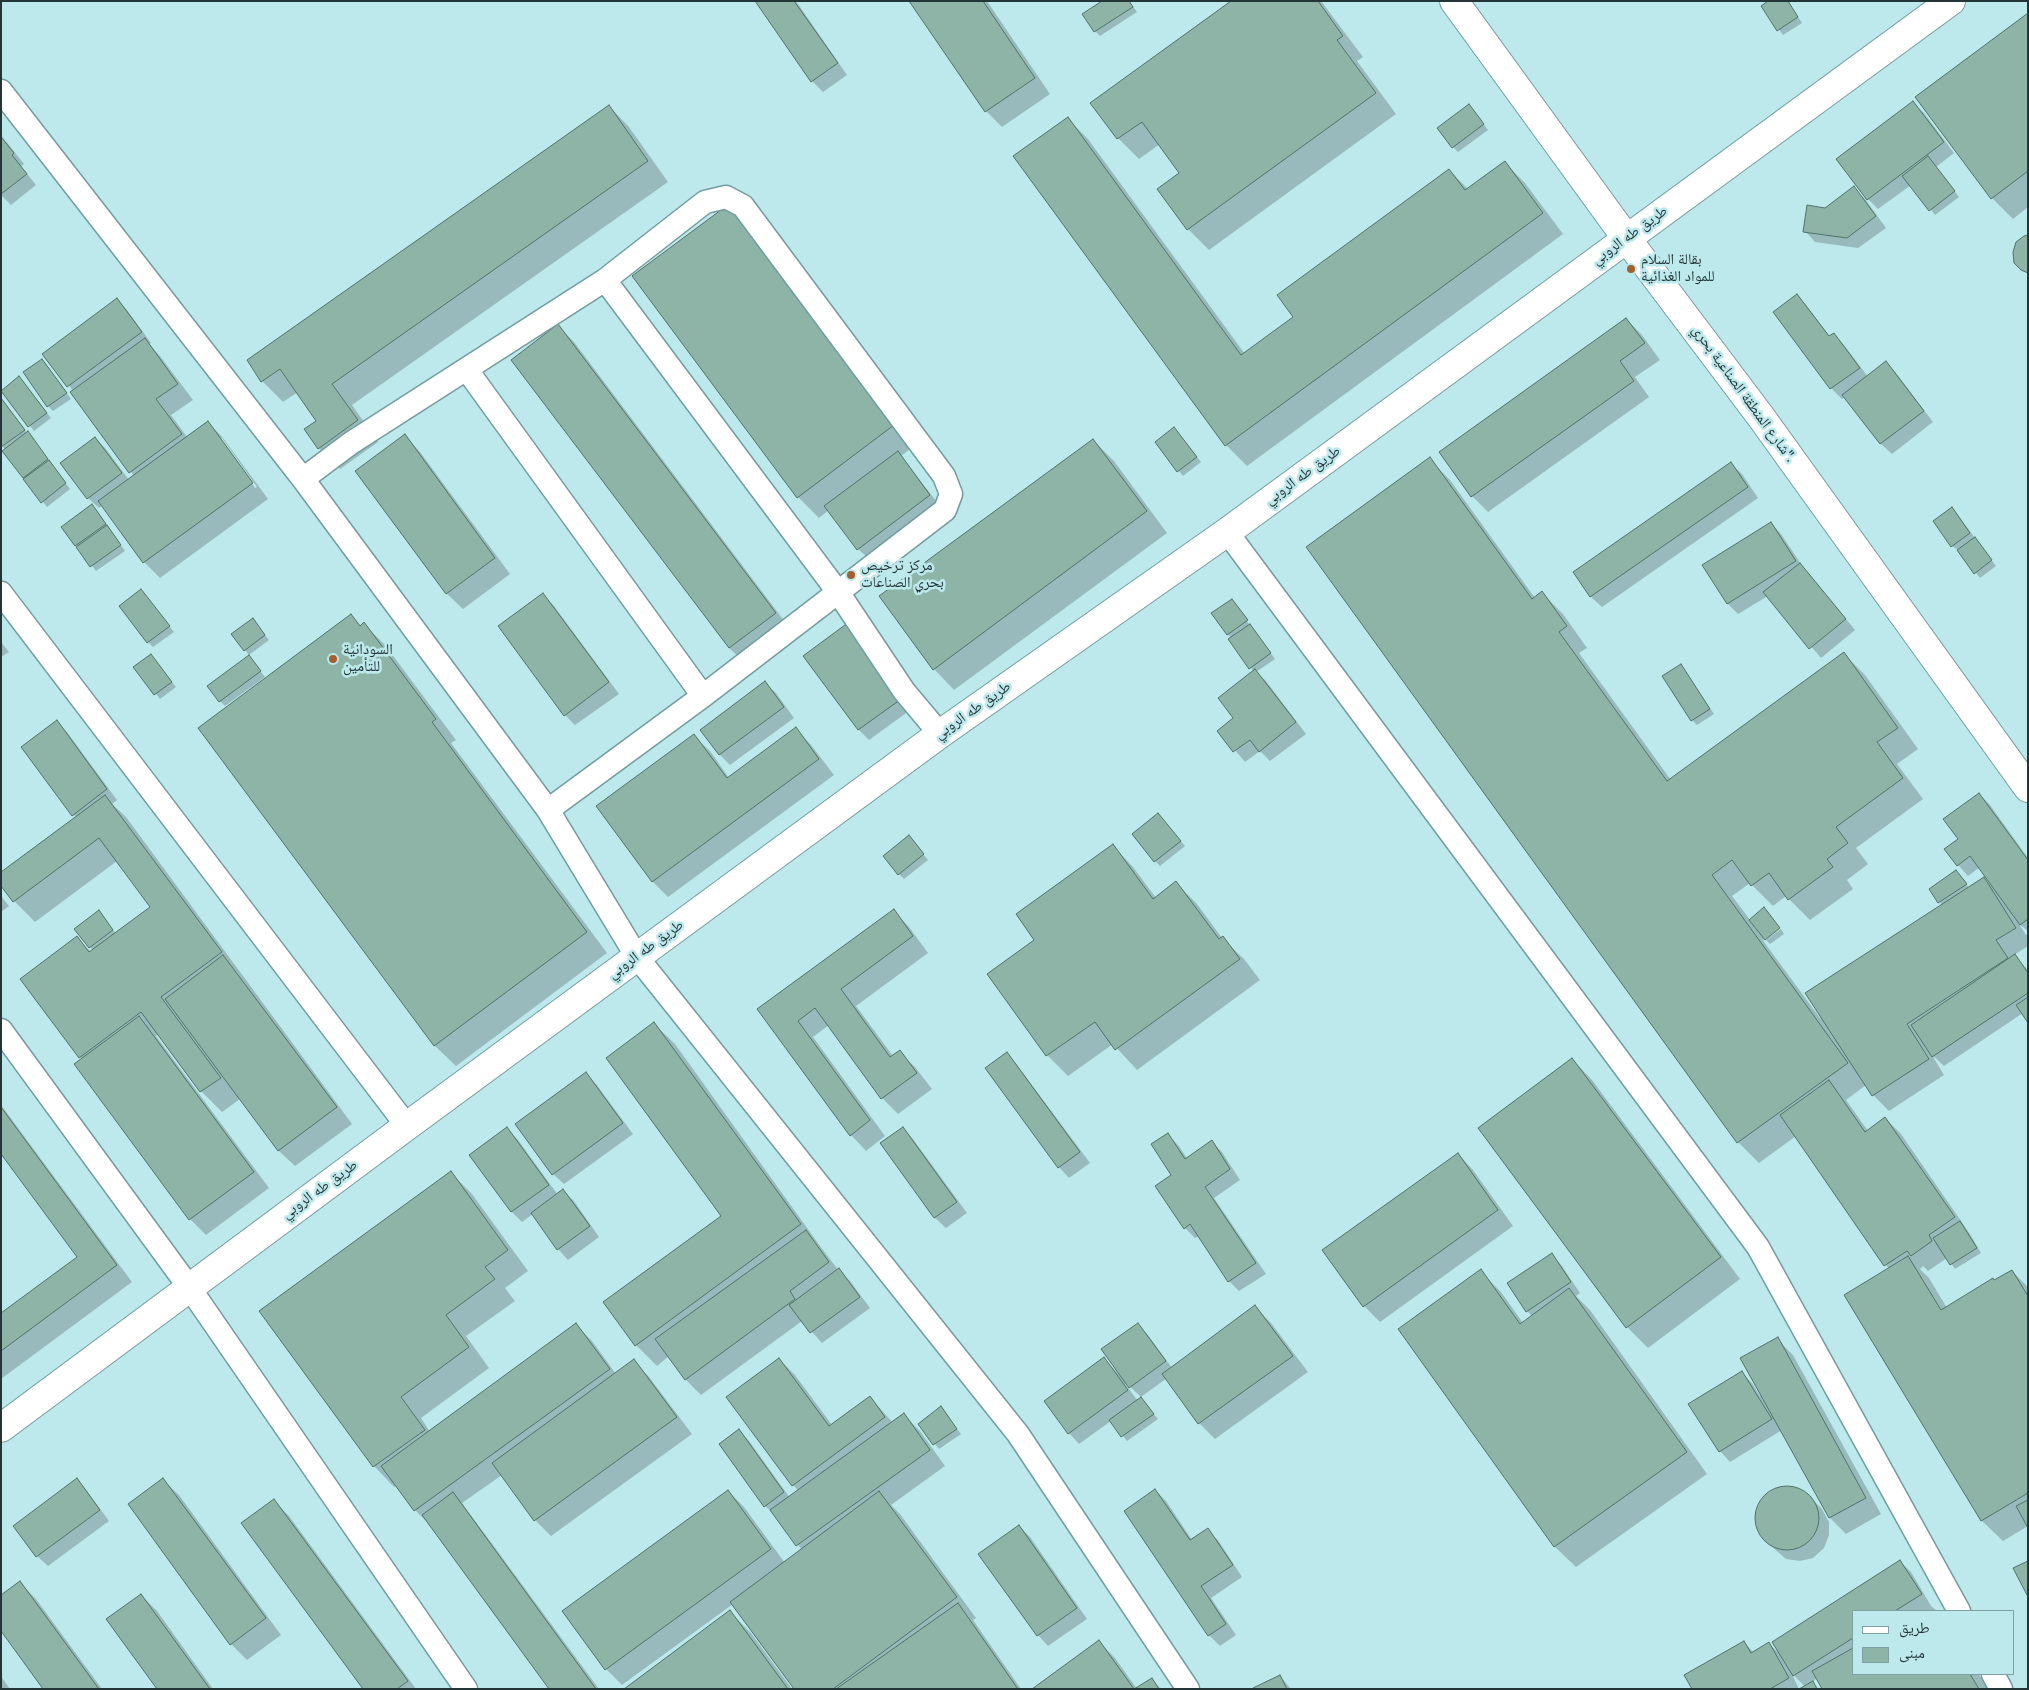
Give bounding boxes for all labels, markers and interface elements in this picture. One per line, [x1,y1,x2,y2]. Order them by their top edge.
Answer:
street label: طريق طه الروبي [1589,202,1671,270]
place label: بقالة السلام للمواد الغذائية [1641,251,1715,286]
marker: بقالة السلام للمواد الغذائية [1625,263,1637,275]
street label: شارع المنطقة الصناعية بحري". [1687,322,1799,466]
street label: طريق طه الروبي [1262,442,1344,510]
place label: مركز ترخيص بحري الصناعات [861,557,944,592]
marker: مركز ترخيص بحري الصناعات [845,569,857,581]
place label: السودانية للتأمين [343,641,393,676]
marker: السودانية للتأمين [327,653,339,665]
street label: طريق طه الروبي [931,678,1015,744]
street label: طريق طه الروبي [605,916,687,984]
street label: طريق طه الروبي [279,1156,361,1224]
legend [1852,1610,2014,1675]
text: طريق [1899,1618,1930,1638]
text: مبنى [1899,1643,1925,1663]

